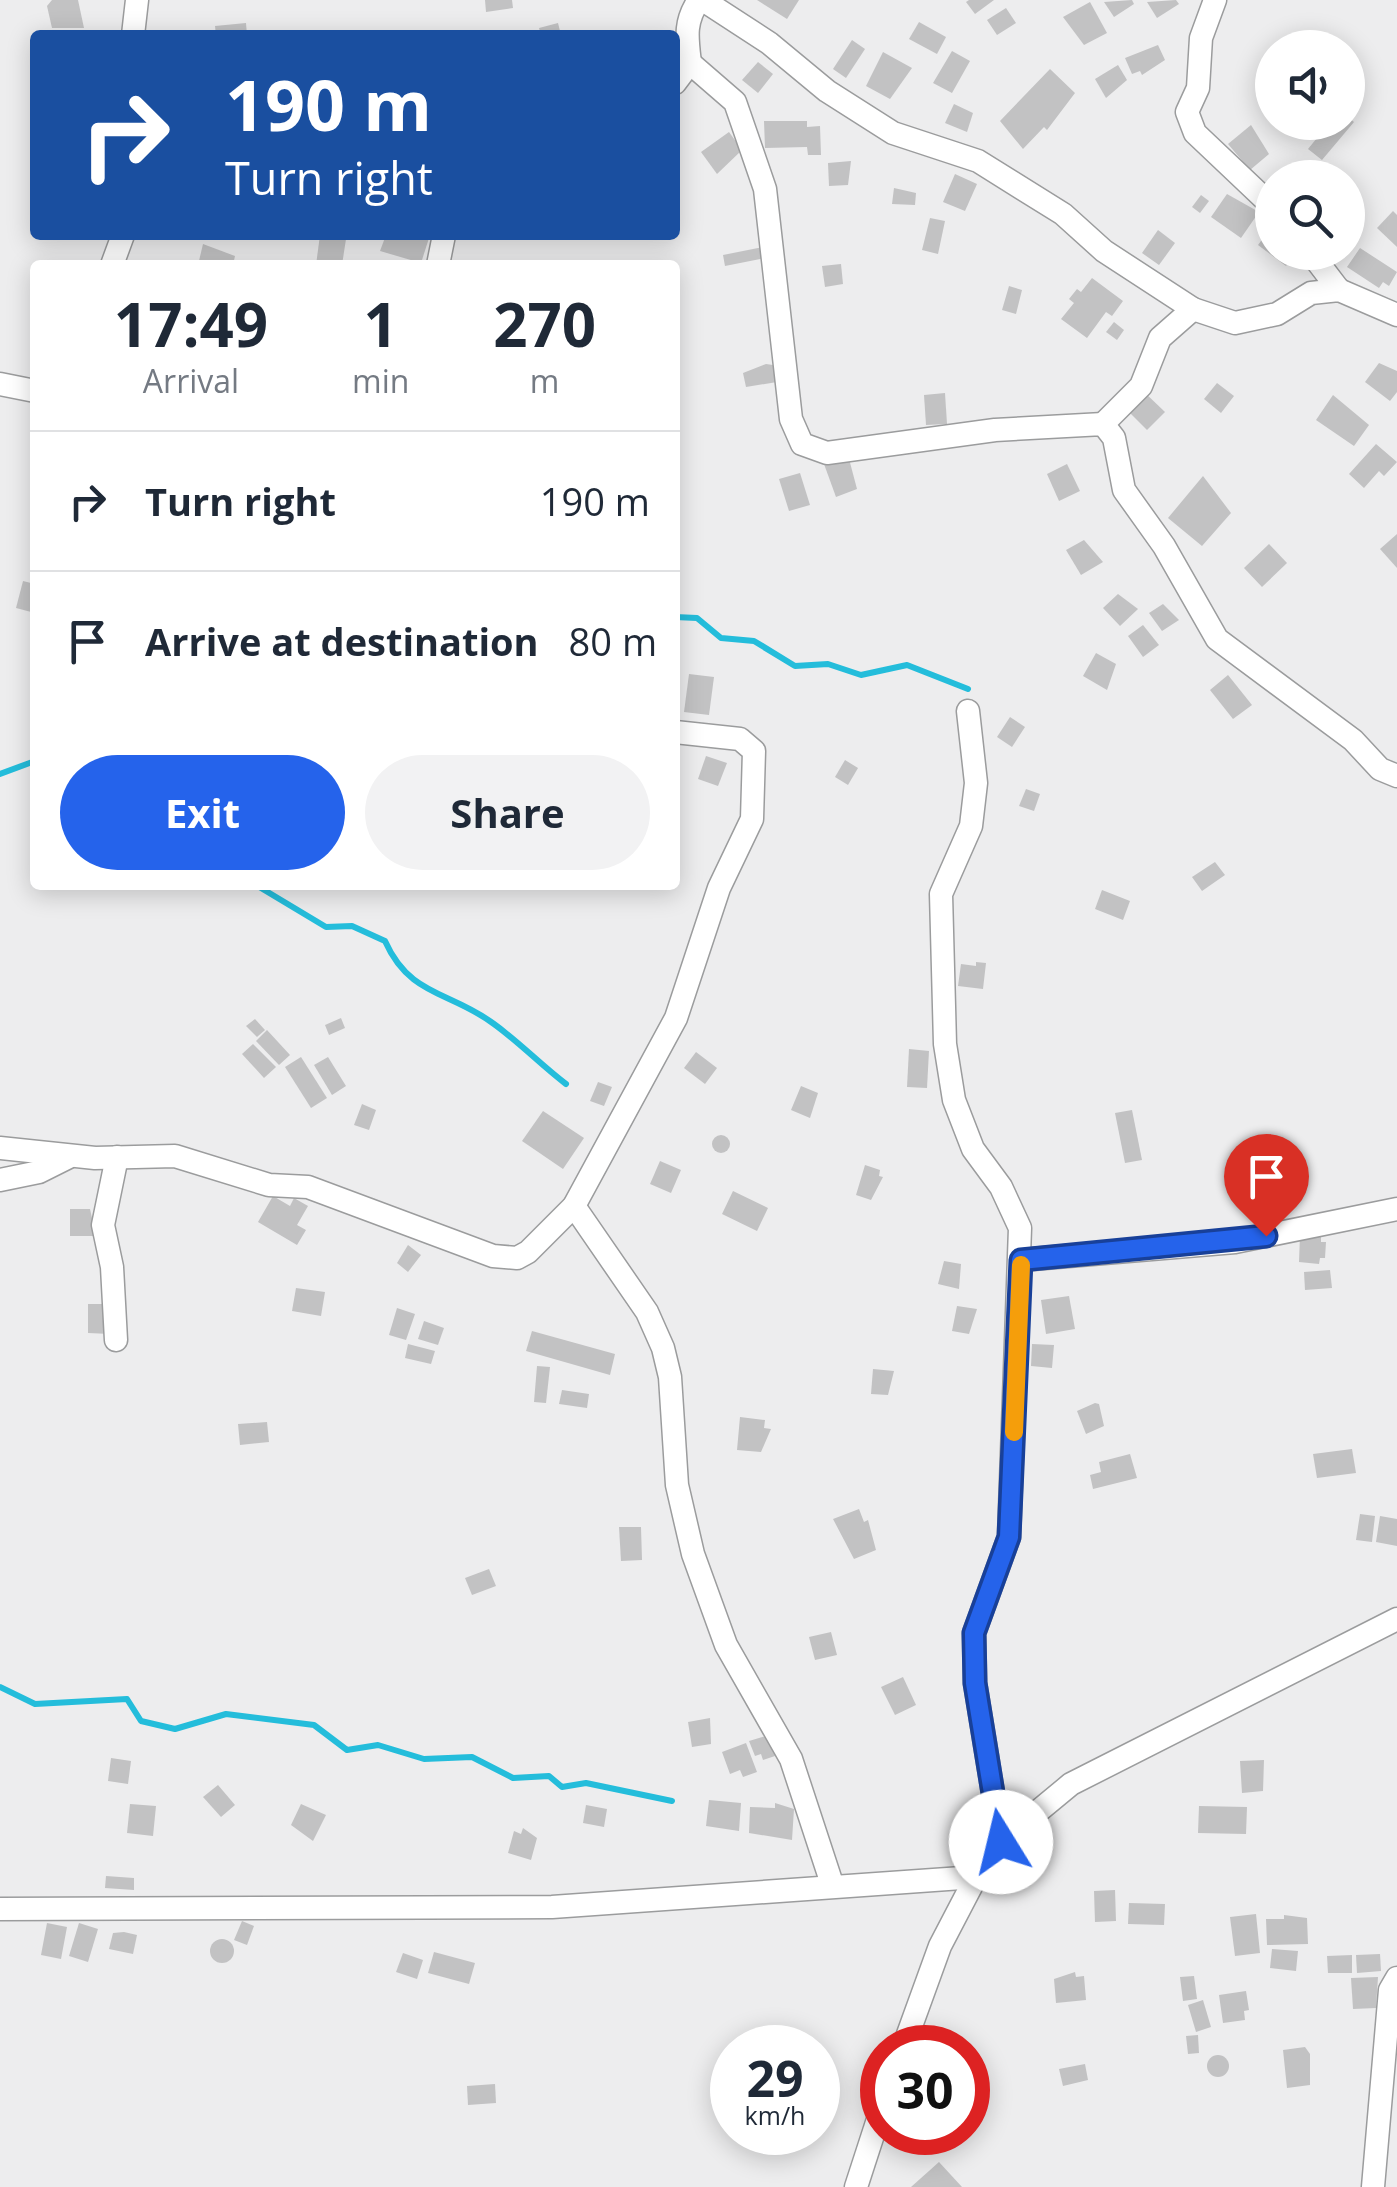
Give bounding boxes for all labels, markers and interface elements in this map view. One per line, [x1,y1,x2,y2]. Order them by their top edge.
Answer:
map controls [1255,30,1365,270]
button: sound [1255,30,1365,140]
text: 190 m [225,56,432,152]
icon: right [60,70,190,200]
text: Turn right [225,147,433,208]
button: search [1255,160,1365,270]
text: 17:49 [114,283,268,365]
text: 1 [364,283,398,365]
text: 270 [493,283,596,365]
text: Arrival [143,359,239,402]
text: min [352,359,409,402]
text: m [530,359,559,402]
icon: right [60,474,115,529]
text: Turn right [145,475,336,527]
text: 190 m [540,475,650,527]
icon: arrive [60,614,115,669]
text: Arrive at destination [145,615,539,667]
text: 80 m [569,615,657,667]
button: Exit [60,755,345,870]
button: Share [365,755,650,870]
pin [1224,1134,1309,1237]
icon: arrive [1239,1149,1294,1204]
position arrow [949,1790,1053,1894]
speed limit sign: 30 [860,2025,990,2155]
text: 29 [746,2044,804,2112]
text: km/h [745,2098,805,2132]

